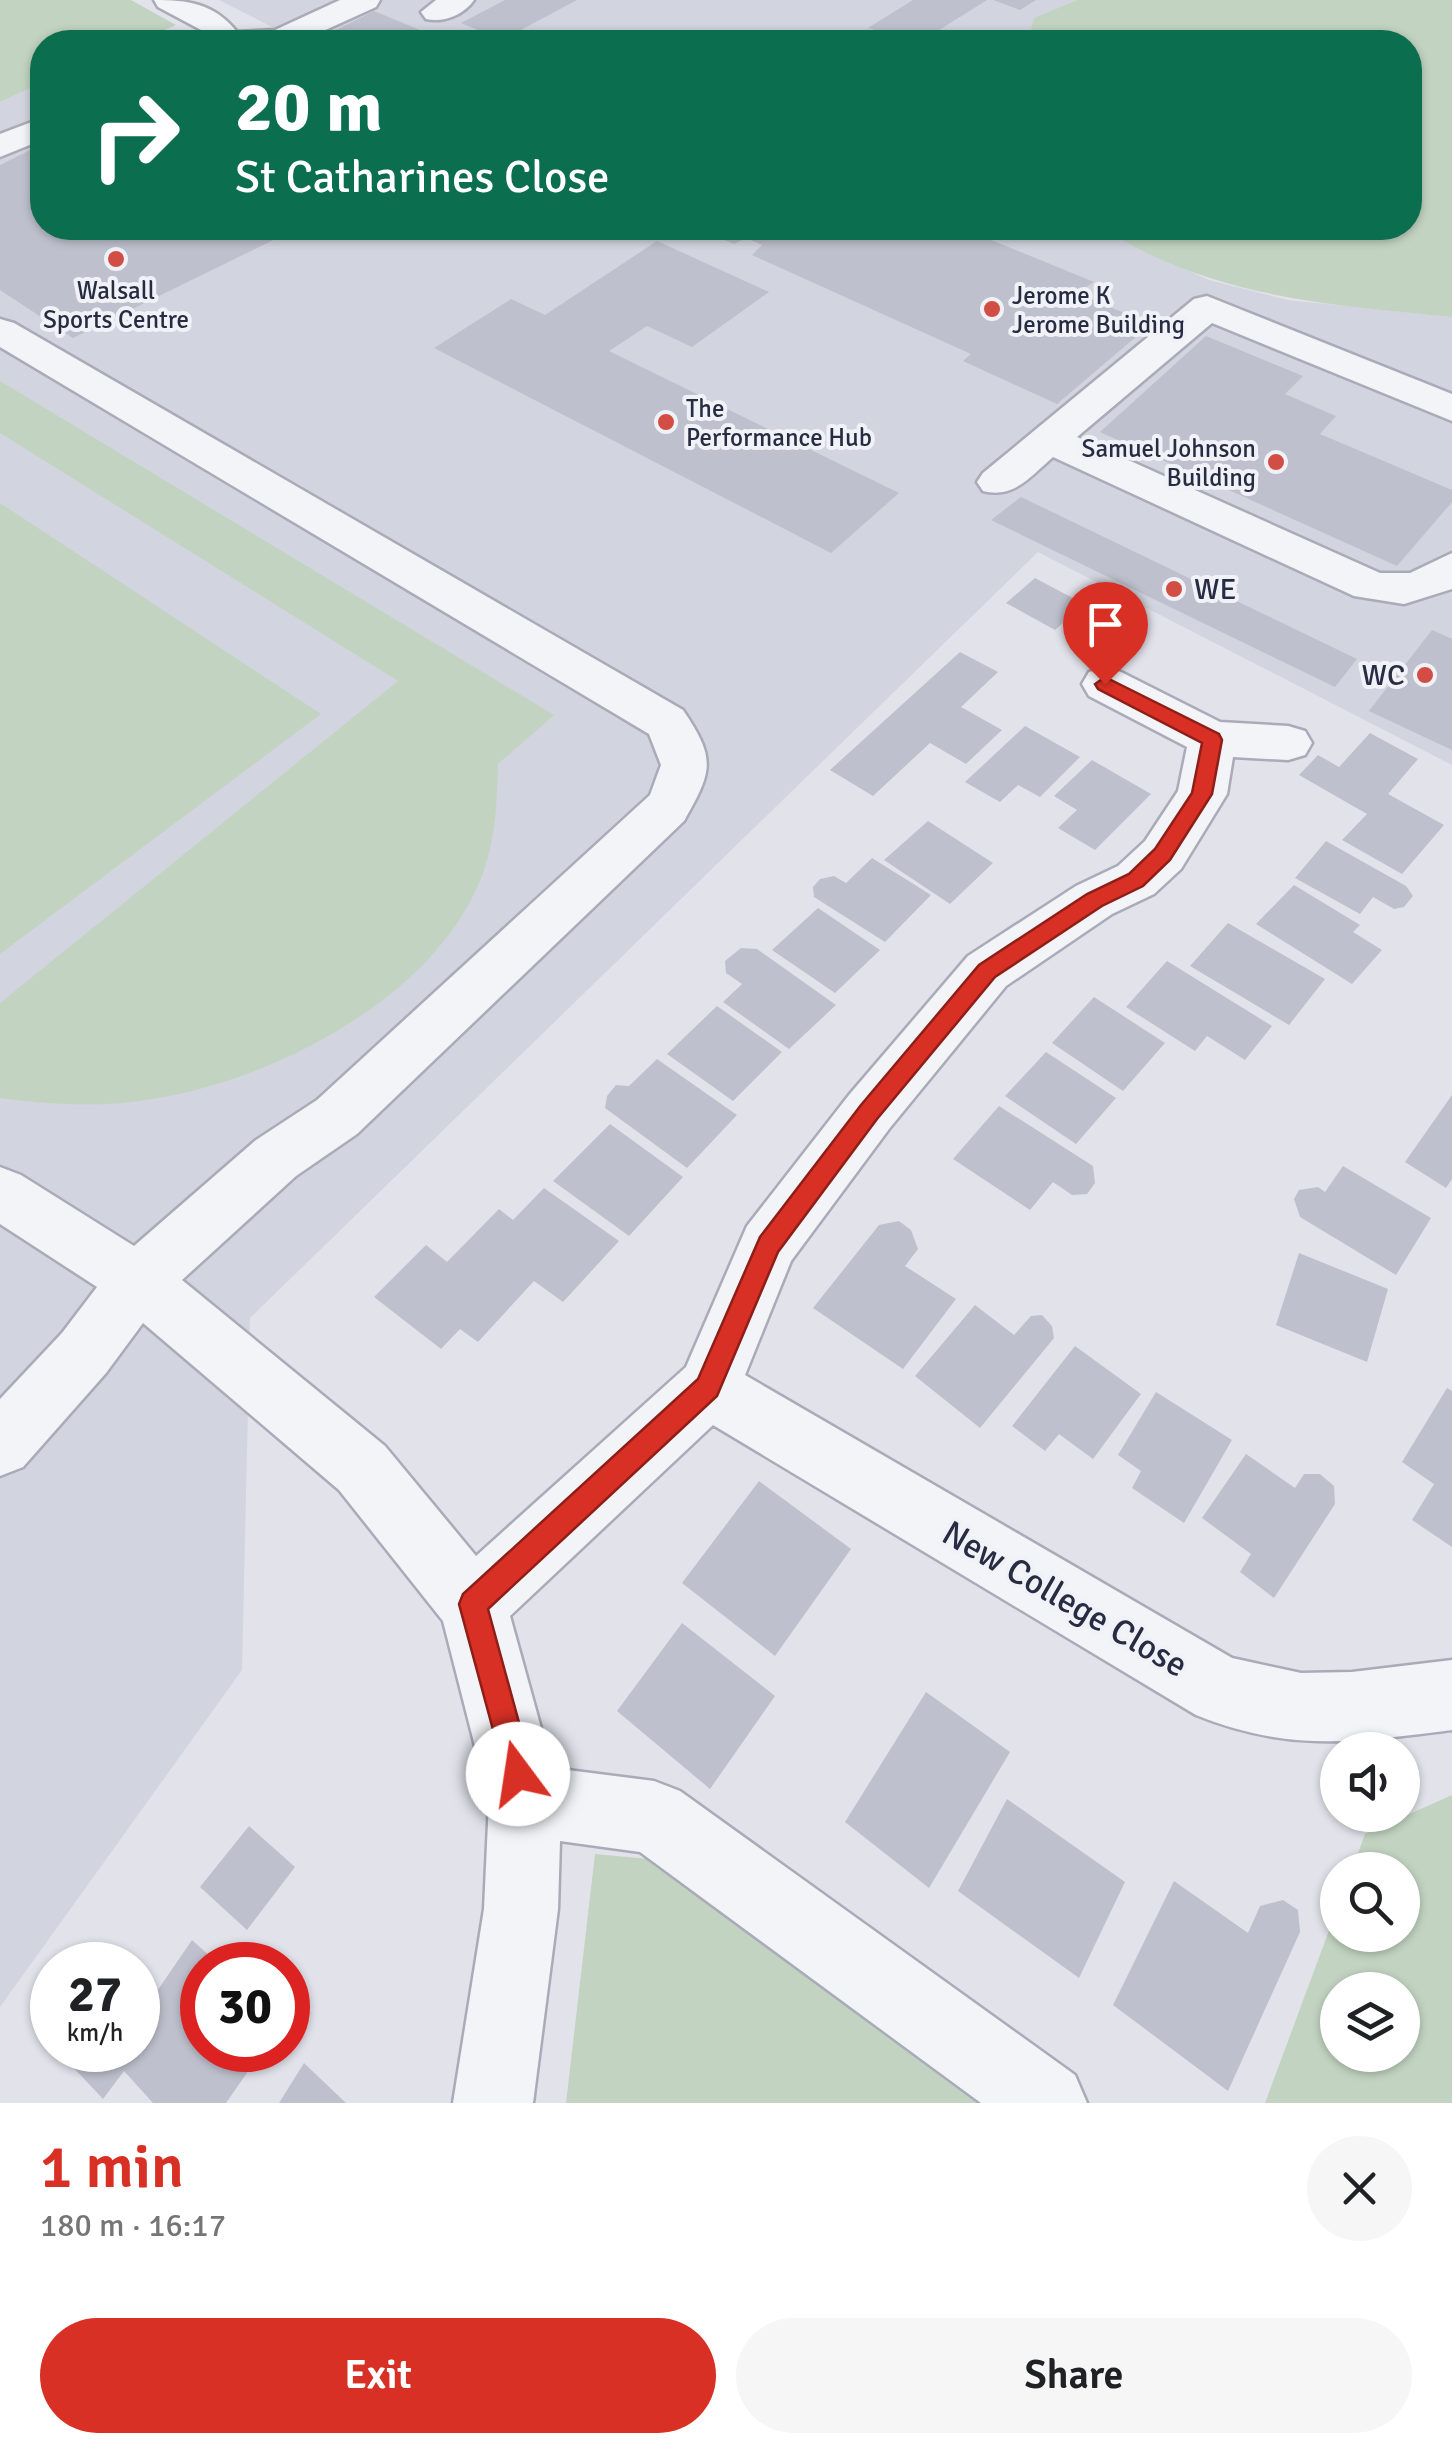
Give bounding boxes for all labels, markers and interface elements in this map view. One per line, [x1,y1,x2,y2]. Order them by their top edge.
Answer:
text: 20 m [235,64,383,150]
icon: right [70,70,200,200]
text: St Catharines Close [235,150,610,205]
marker: Walsall Sports Centre [105,248,127,270]
place label: Walsall Sports Centre [43,275,189,335]
place label: Jerome K Jerome Building [1012,280,1185,340]
marker: Jerome K Jerome Building [981,298,1003,320]
place label: The Performance Hub [686,393,872,453]
marker: The Performance Hub [655,411,677,433]
place label: Samuel Johnson Building [1082,433,1256,493]
marker: Samuel Johnson Building [1265,451,1287,473]
place label: WE [1194,571,1236,608]
marker: WE [1163,578,1185,600]
pin [1063,582,1148,685]
icon: arrive [1078,597,1133,652]
place label: WC [1362,657,1405,694]
marker: WC [1414,664,1436,686]
street label: New College Close [935,1511,1195,1687]
position arrow [466,1722,570,1826]
map controls [1320,1732,1420,2072]
button: sound [1320,1732,1420,1832]
button: search [1320,1852,1420,1952]
speed limit sign: 30 [180,1942,310,2072]
text: 27 [68,1964,122,2026]
button: layers [1320,1972,1420,2072]
text: km/h [67,2017,123,2048]
text: 1 min [40,2131,184,2205]
button: close [1307,2136,1412,2241]
text: 180 m · 16:17 [40,2206,226,2245]
button: Exit [40,2318,716,2433]
button: Share [736,2318,1412,2433]

